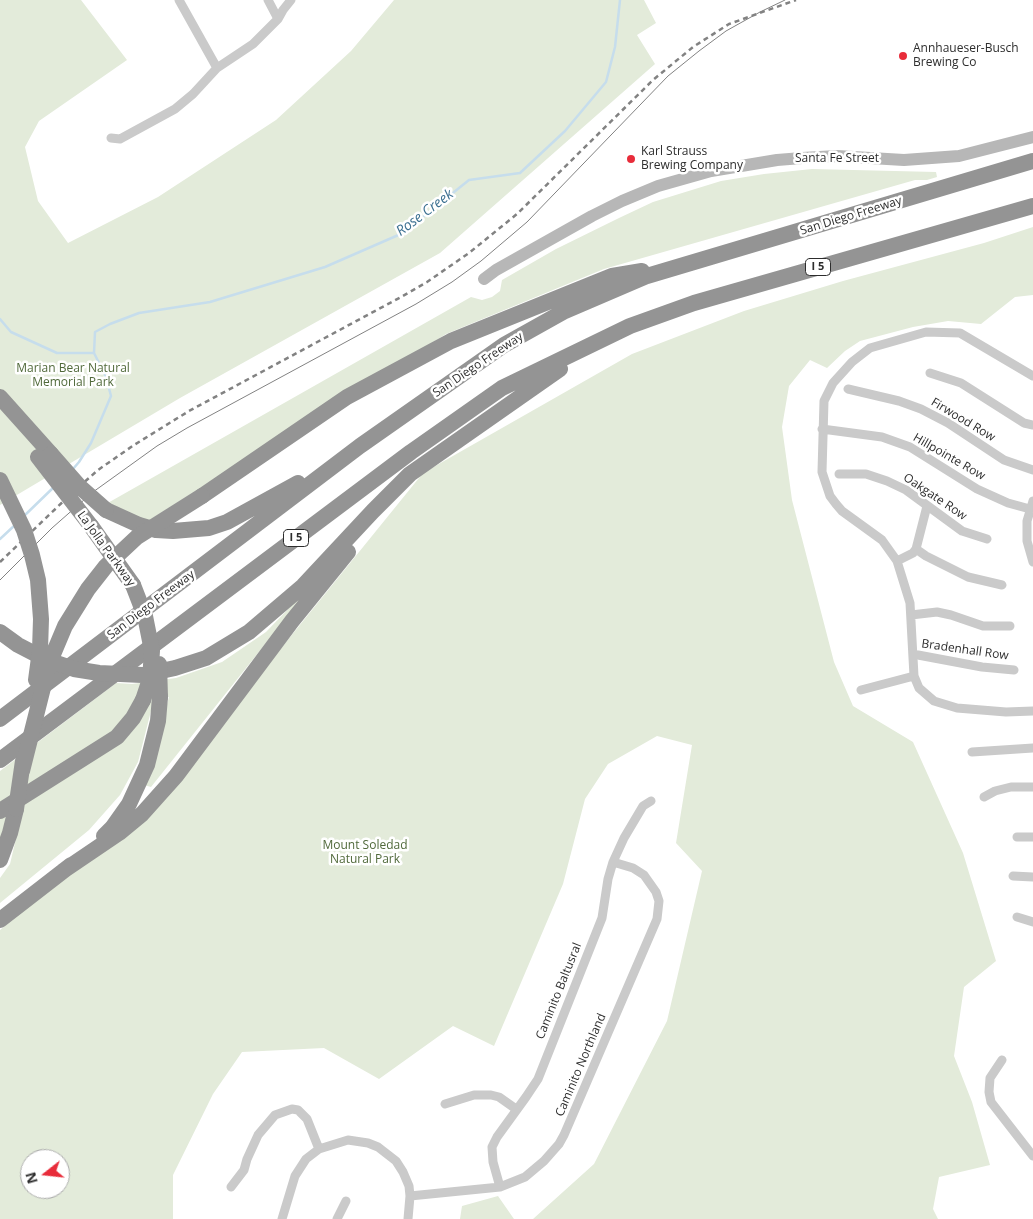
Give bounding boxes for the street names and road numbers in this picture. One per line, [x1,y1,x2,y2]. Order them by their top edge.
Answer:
street label: Santa Fe Street [795,152,879,166]
street label: San Diego Freeway [798,194,904,238]
road number: I 5 [806,258,830,276]
street label: San Diego Freeway [430,330,526,400]
street label: Firwood Row [928,395,998,445]
street label: Hillpointe Row [910,431,988,483]
street label: Oakgate Row [900,470,970,524]
street label: La Jolla Parkway [74,509,138,589]
road number: I 5 [284,530,308,546]
street label: San Diego Freeway [104,567,198,643]
street label: Bradenhall Row [920,637,1010,663]
street label: Caminito Baltusral [533,941,585,1041]
street label: Caminito Northland [553,1011,609,1119]

